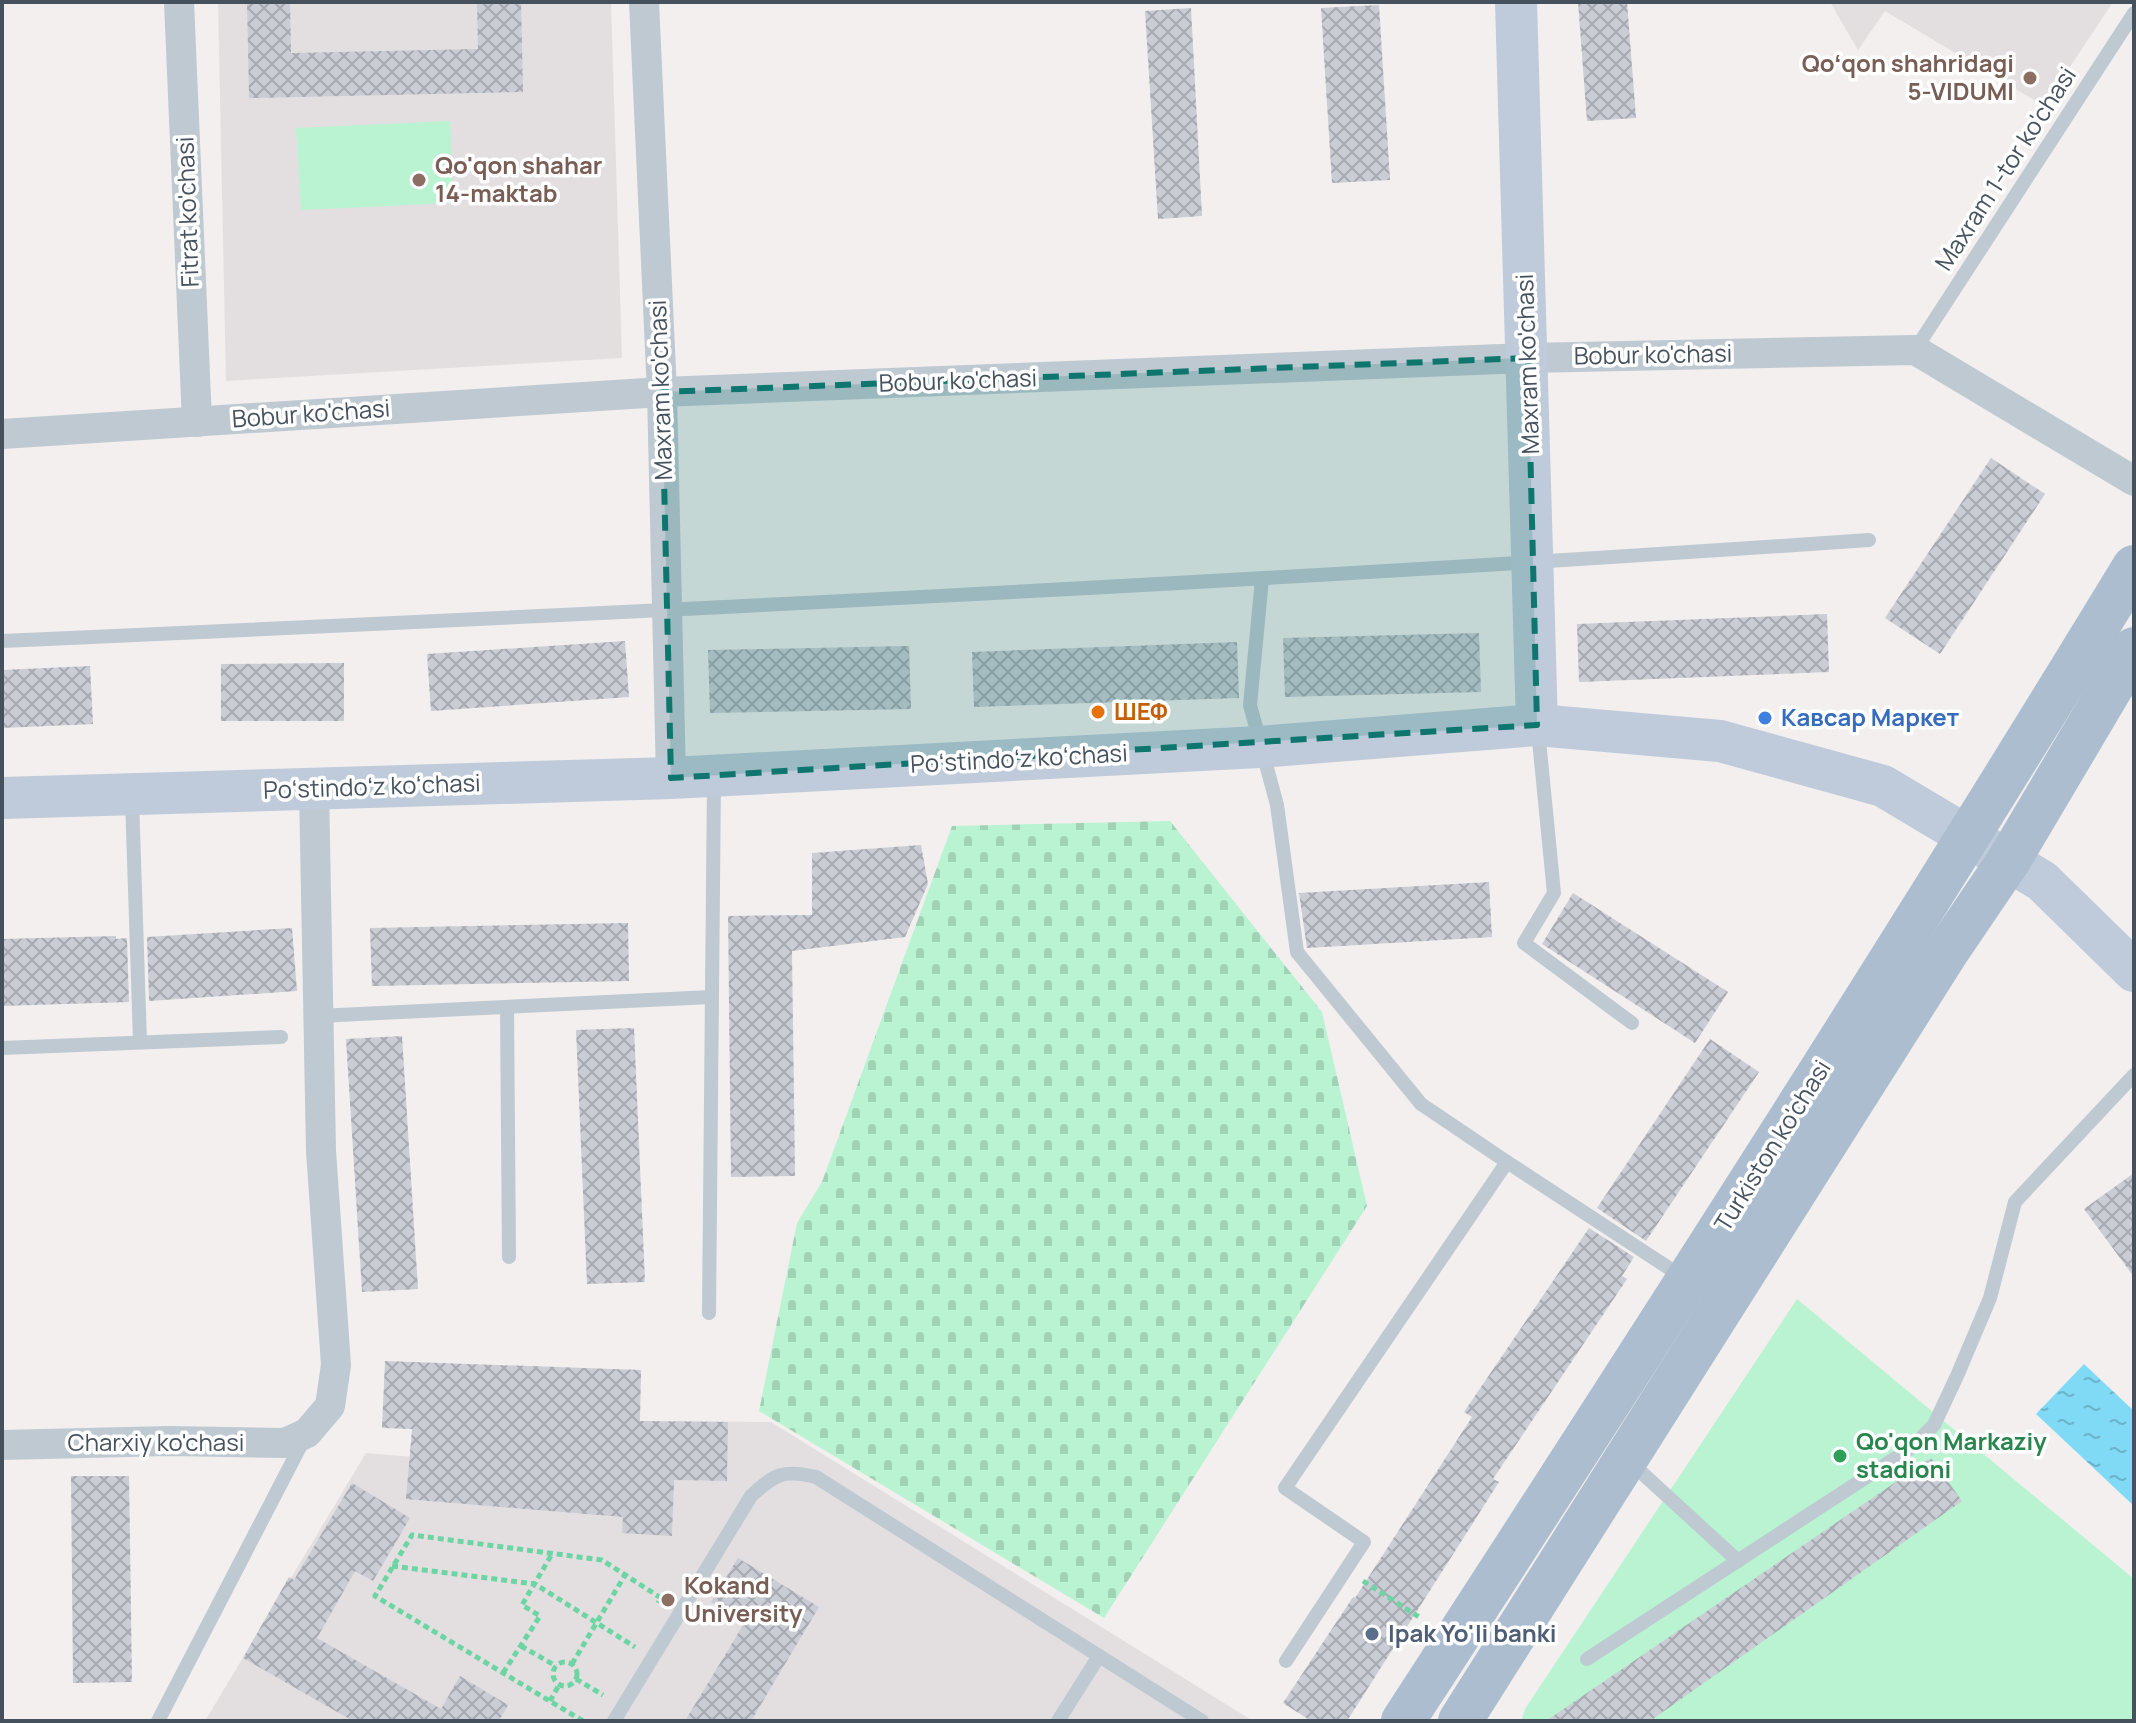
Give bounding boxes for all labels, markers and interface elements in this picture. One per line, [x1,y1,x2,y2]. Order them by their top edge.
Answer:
place label: Qoʻqon shahridagi 5-VIDUMI [1802,46,2014,107]
street label: Maxram 1-tor ko'chasi [1926,60,2083,276]
marker: Qoʻqon shahridagi 5-VIDUMI [2021,69,2039,87]
street label: Fitrat ko'chasi [167,136,206,288]
place label: Qo'qon shahar 14-maktab [435,148,602,209]
marker: Qo'qon shahar 14-maktab [410,171,428,189]
street label: Maxram ko'chasi [1507,273,1546,455]
street label: Maxram ko'chasi [640,299,679,481]
street label: Bobur ko'chasi [1573,336,1732,371]
street label: Bobur ko'chasi [878,360,1038,399]
street label: Bobur ko'chasi [231,391,391,434]
place label: ШЕФ [1114,694,1168,727]
place label: Кавсар Маркет [1781,700,1959,733]
marker: ШЕФ [1089,703,1107,721]
marker: Кавсар Маркет [1756,709,1774,727]
street label: Poʻstindoʻz koʻchasi [909,735,1128,780]
street label: Poʻstindoʻz koʻchasi [263,765,481,806]
street label: Turkiston ko'chasi [1706,1053,1838,1237]
place label: Qo'qon Markaziy stadioni [1856,1424,2047,1485]
street label: Charxiy ko'chasi [68,1425,244,1458]
marker: Qo'qon Markaziy stadioni [1831,1447,1849,1465]
place label: Kokand University [684,1568,803,1629]
marker: Kokand University [659,1591,677,1609]
place label: Ipak Yo'li banki [1388,1616,1556,1649]
marker: Ipak Yo'li banki [1363,1625,1381,1643]

